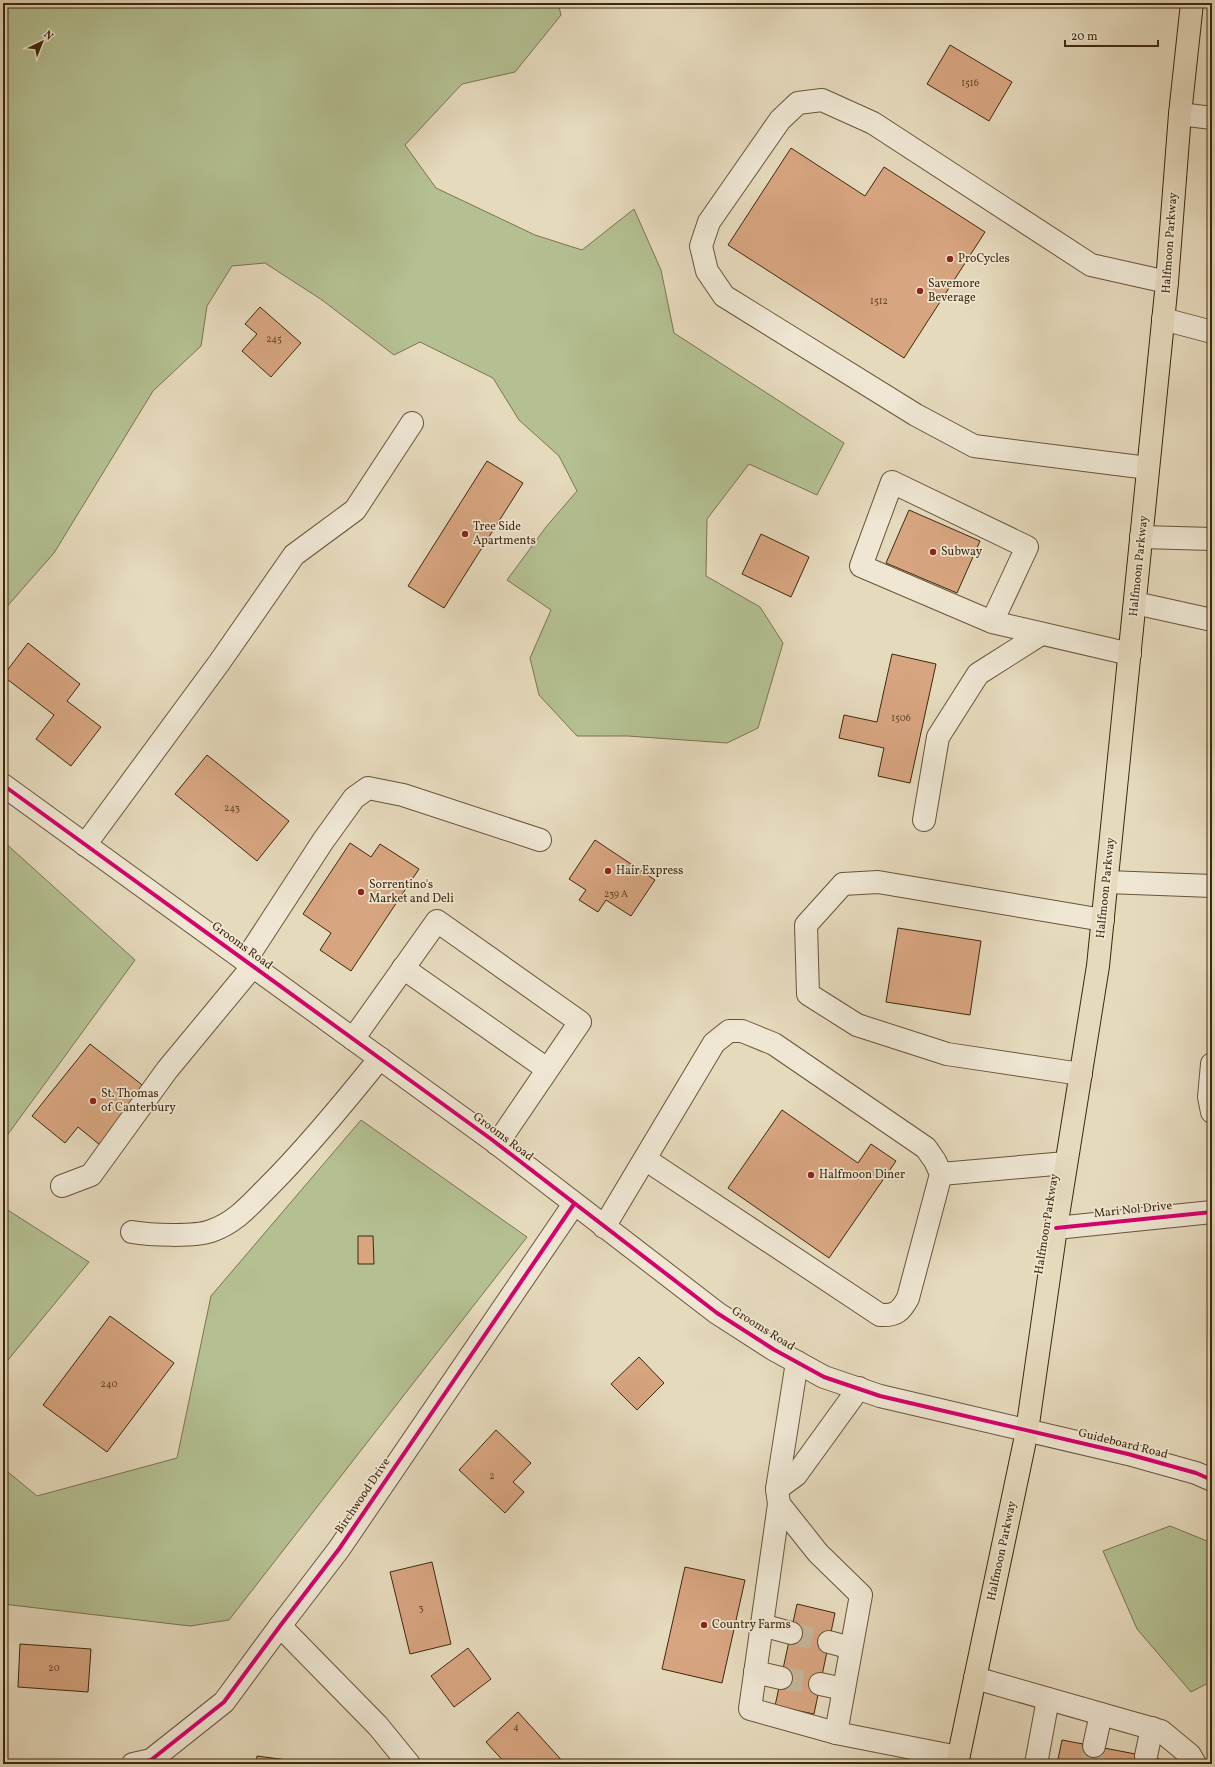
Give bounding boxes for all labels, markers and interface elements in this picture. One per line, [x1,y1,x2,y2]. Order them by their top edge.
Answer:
north arrow [22,22,62,62]
scale bar [1065,22,1158,48]
text: N [40,28,56,44]
text: 20 m [1071,29,1098,45]
house number: 1516 [961,76,979,90]
street label: Halfmoon Parkway [1158,191,1182,294]
place label: ProCycles [958,251,1010,267]
marker: ProCycles [945,254,955,264]
place label: Savemore Beverage [928,276,980,306]
marker: Savemore Beverage [915,286,925,296]
house number: 1512 [870,294,888,308]
house number: 245 [266,332,282,346]
street label: Halfmoon Parkway [1126,514,1152,617]
place label: Tree Side Apartments [473,519,536,549]
marker: Tree Side Apartments [460,529,470,539]
place label: Subway [941,544,983,560]
marker: Subway [928,547,938,557]
house number: 1506 [891,711,911,725]
house number: 243 [224,801,240,815]
street label: Halfmoon Parkway [1093,836,1119,939]
place label: Hair Express [616,863,683,879]
marker: Hair Express [603,866,613,876]
place label: Sorrentino's Market and Deli [369,877,454,907]
marker: Sorrentino's Market and Deli [356,887,366,897]
house number: 239 A [604,887,628,901]
street label: Grooms Road [208,918,276,974]
place label: St. Thomas of Canterbury [101,1086,176,1116]
marker: St. Thomas of Canterbury [88,1096,98,1106]
street label: Grooms Road [470,1109,537,1165]
place label: Halfmoon Diner [819,1167,905,1183]
marker: Halfmoon Diner [806,1170,816,1180]
street label: Halfmoon Parkway [1031,1172,1063,1275]
street label: Mari Nol Drive [1093,1198,1173,1222]
street label: Grooms Road [728,1303,798,1355]
house number: 240 [101,1377,117,1391]
street label: Guideboard Road [1077,1425,1170,1463]
street label: Birchwood Drive [332,1455,394,1537]
house number: 2 [489,1469,495,1483]
street label: Halfmoon Parkway [984,1499,1020,1602]
house number: 3 [418,1601,424,1615]
place label: Country Farms [712,1617,791,1633]
marker: Country Farms [699,1620,709,1630]
house number: 20 [48,1661,60,1675]
house number: 4 [513,1720,519,1734]

